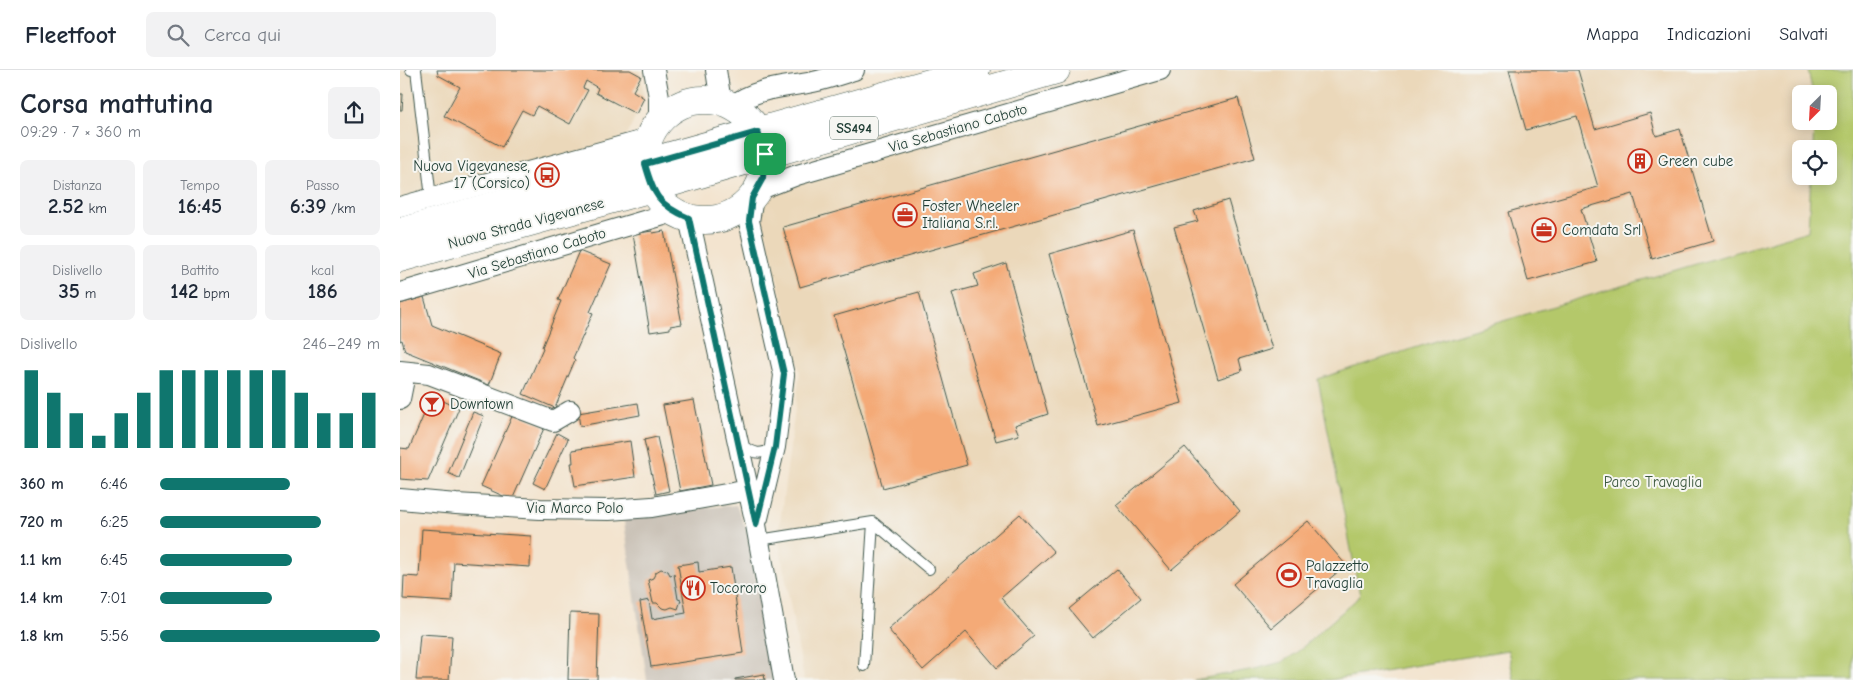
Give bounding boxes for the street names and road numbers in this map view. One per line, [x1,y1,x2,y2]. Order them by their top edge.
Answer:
street label: Via Sebastiano Caboto [887,100,1029,156]
road number: SS494 [830,116,878,140]
street label: Nuova Strada Vigevanese [446,193,606,253]
street label: Via Sebastiano Caboto [466,223,608,283]
street label: Via Marco Polo [526,499,624,517]

